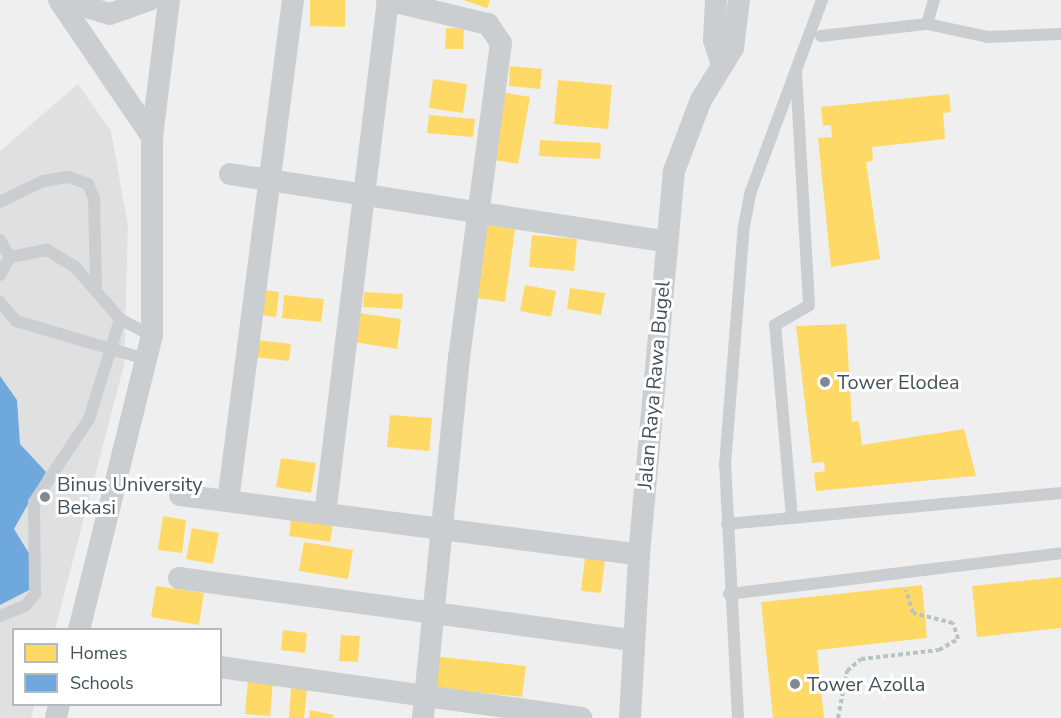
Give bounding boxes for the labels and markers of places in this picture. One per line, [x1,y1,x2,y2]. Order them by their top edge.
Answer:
place label: Tower Elodea [837,370,960,394]
marker: Tower Elodea [818,375,832,389]
place label: Binus University Bekasi [57,473,203,520]
marker: Binus University Bekasi [38,490,52,504]
place label: Tower Azolla [807,672,925,696]
marker: Tower Azolla [788,677,802,691]

